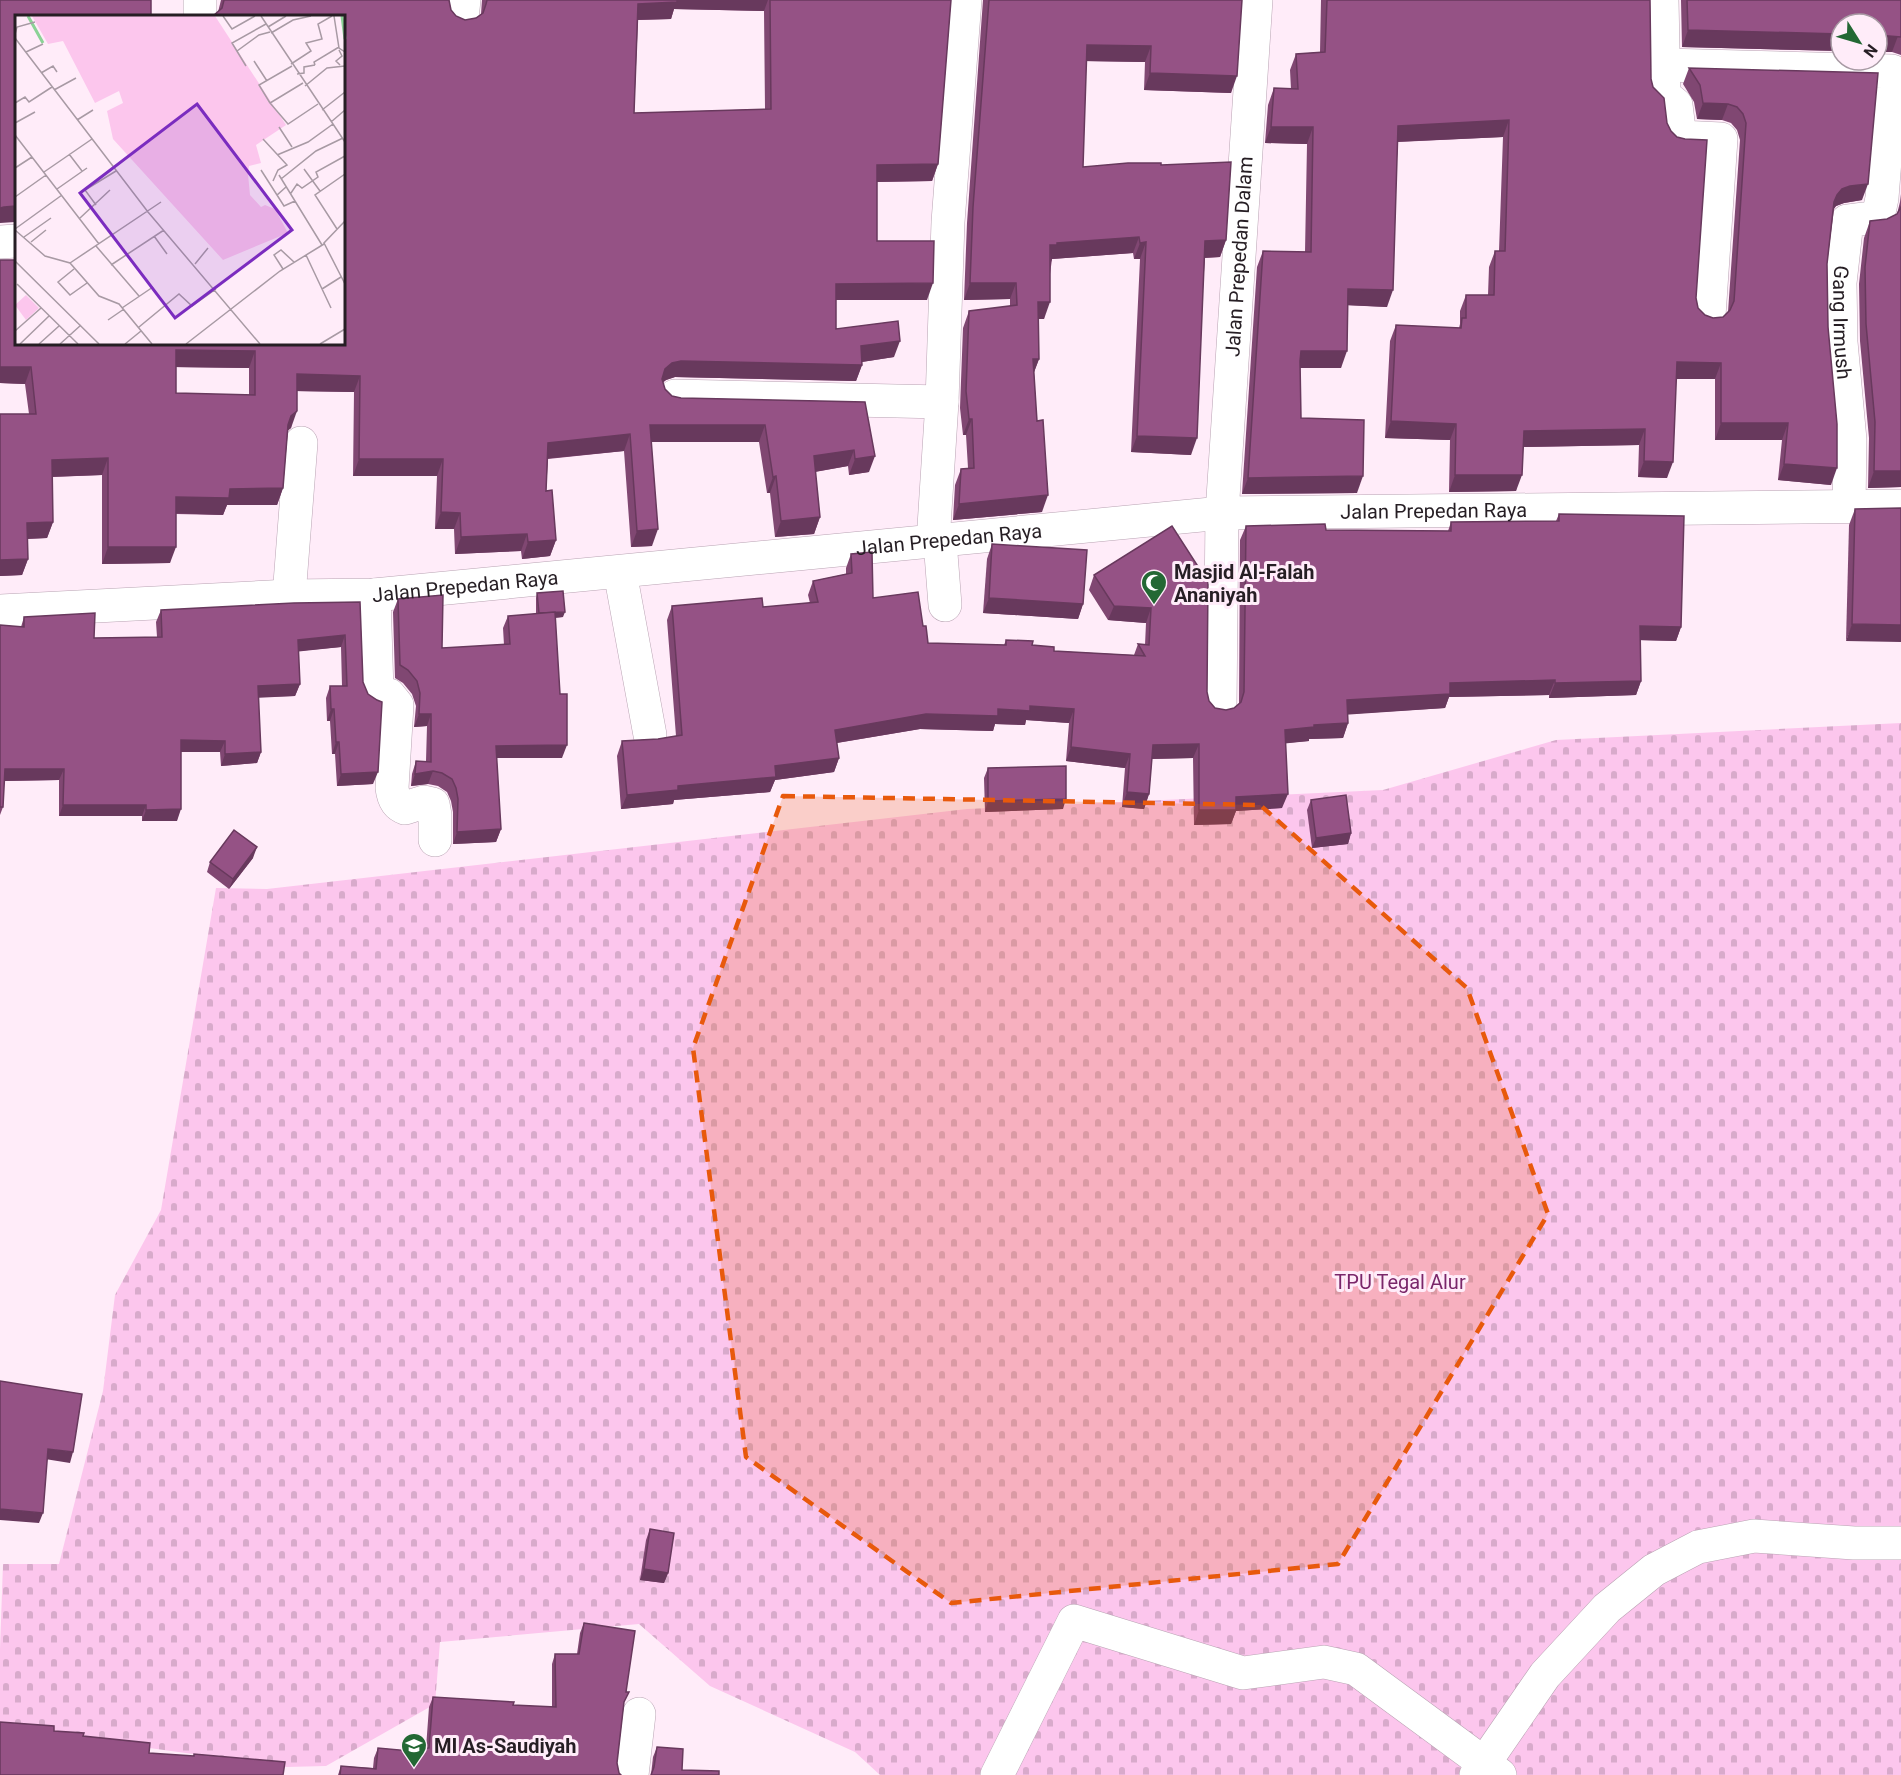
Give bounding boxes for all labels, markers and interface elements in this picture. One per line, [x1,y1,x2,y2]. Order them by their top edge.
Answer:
north arrow [1829,12,1889,72]
inset map [15,15,345,345]
text: N [1860,40,1882,61]
street label: Jalan Prepedan Dalam [1220,156,1258,358]
street label: Gang Irmush [1828,264,1856,380]
street label: Jalan Prepedan Raya [1340,498,1527,524]
street label: Jalan Prepedan Raya [855,518,1043,560]
place label: Masjid Al-Falah Ananiyah [1174,560,1314,607]
street label: Jalan Prepedan Raya [371,565,559,607]
mosque icon: Masjid Al-Falah Ananiyah [1139,568,1169,606]
park label: TPU Tegal Alur [1334,1270,1466,1294]
school or university icon: MI As-Saudiyah [399,1731,429,1769]
place label: MI As-Saudiyah [434,1734,577,1758]

